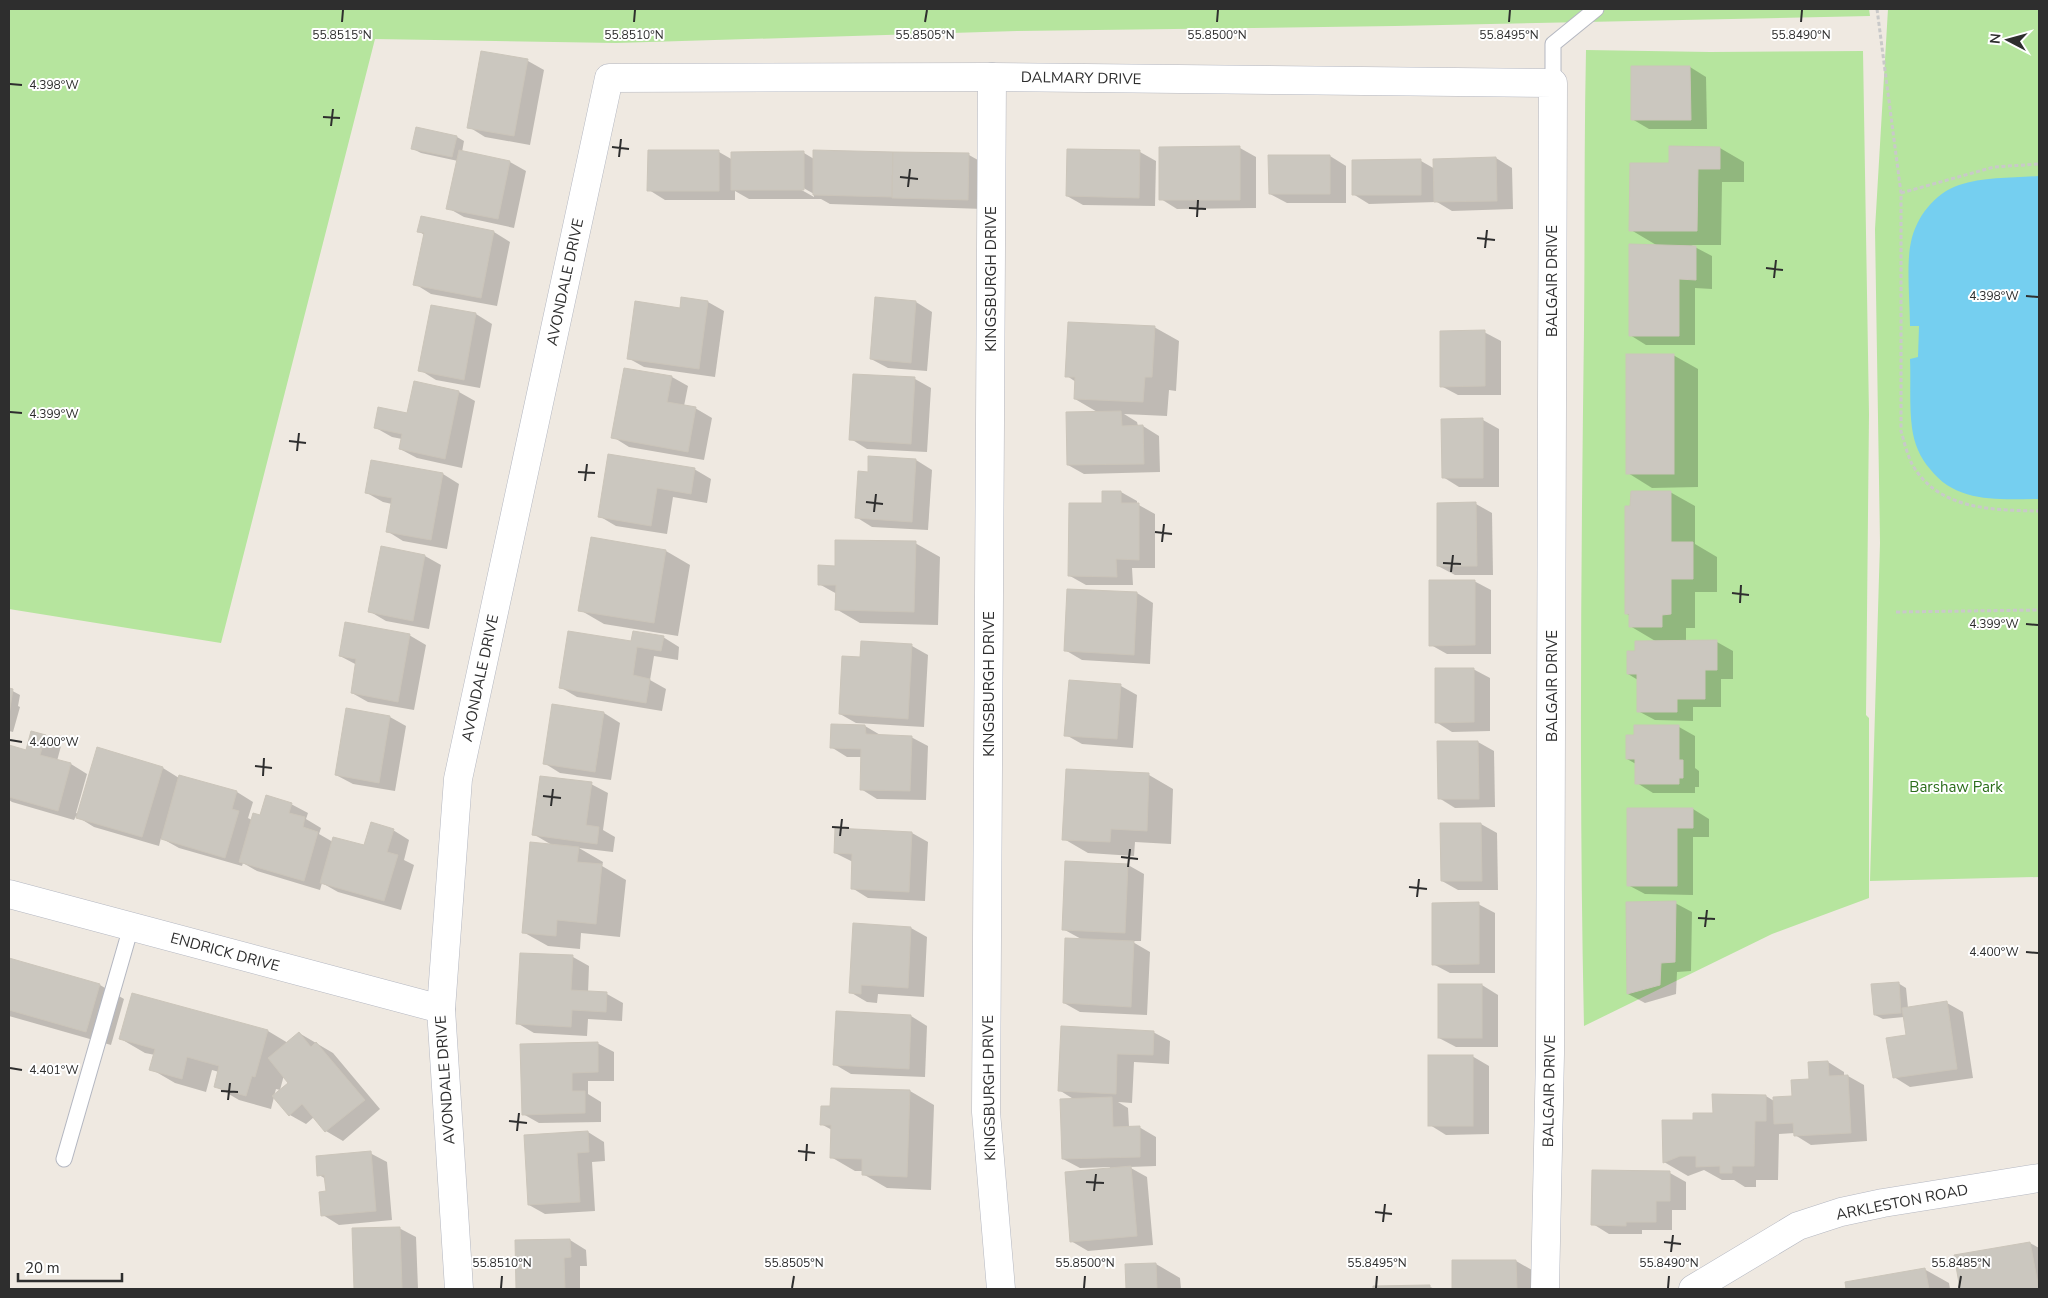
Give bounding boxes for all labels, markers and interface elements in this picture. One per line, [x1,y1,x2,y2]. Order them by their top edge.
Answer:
north arrow [1983,15,2033,65]
text: 55.8515°N [312,27,372,43]
text: 55.8510°N [604,27,664,43]
text: 55.8505°N [895,27,955,43]
text: 55.8500°N [1187,27,1247,43]
text: 55.8495°N [1479,27,1539,43]
text: 55.8490°N [1771,27,1831,43]
text: N [1986,32,2006,45]
street label: DALMARY DRIVE [1021,67,1141,89]
text: 4.398°W [29,77,79,93]
street label: KINGSBURGH DRIVE [981,206,1001,352]
street label: AVONDALE DRIVE [542,217,588,347]
street label: BALGAIR DRIVE [1542,225,1562,337]
text: 4.398°W [1969,288,2019,304]
text: 4.399°W [29,406,79,422]
street label: KINGSBURGH DRIVE [979,611,999,757]
street label: AVONDALE DRIVE [457,613,503,743]
text: 4.399°W [1969,616,2019,632]
street label: BALGAIR DRIVE [1542,630,1562,742]
text: 4.400°W [29,734,79,750]
park label: Barshaw Park [1909,777,2003,797]
street label: ENDRICK DRIVE [168,928,282,976]
text: 4.400°W [1969,944,2019,960]
street label: AVONDALE DRIVE [431,1015,459,1145]
street label: KINGSBURGH DRIVE [978,1015,1000,1161]
street label: BALGAIR DRIVE [1538,1035,1560,1147]
text: 4.401°W [29,1062,79,1078]
street label: ARKLESTON ROAD [1834,1179,1970,1225]
scale bar [18,1250,121,1282]
text: 55.8510°N [472,1255,532,1271]
text: 55.8505°N [764,1255,824,1271]
text: 55.8500°N [1055,1255,1115,1271]
text: 55.8495°N [1347,1255,1407,1271]
text: 55.8490°N [1639,1255,1699,1271]
text: 55.8485°N [1931,1255,1991,1271]
text: 20 m [25,1258,60,1278]

